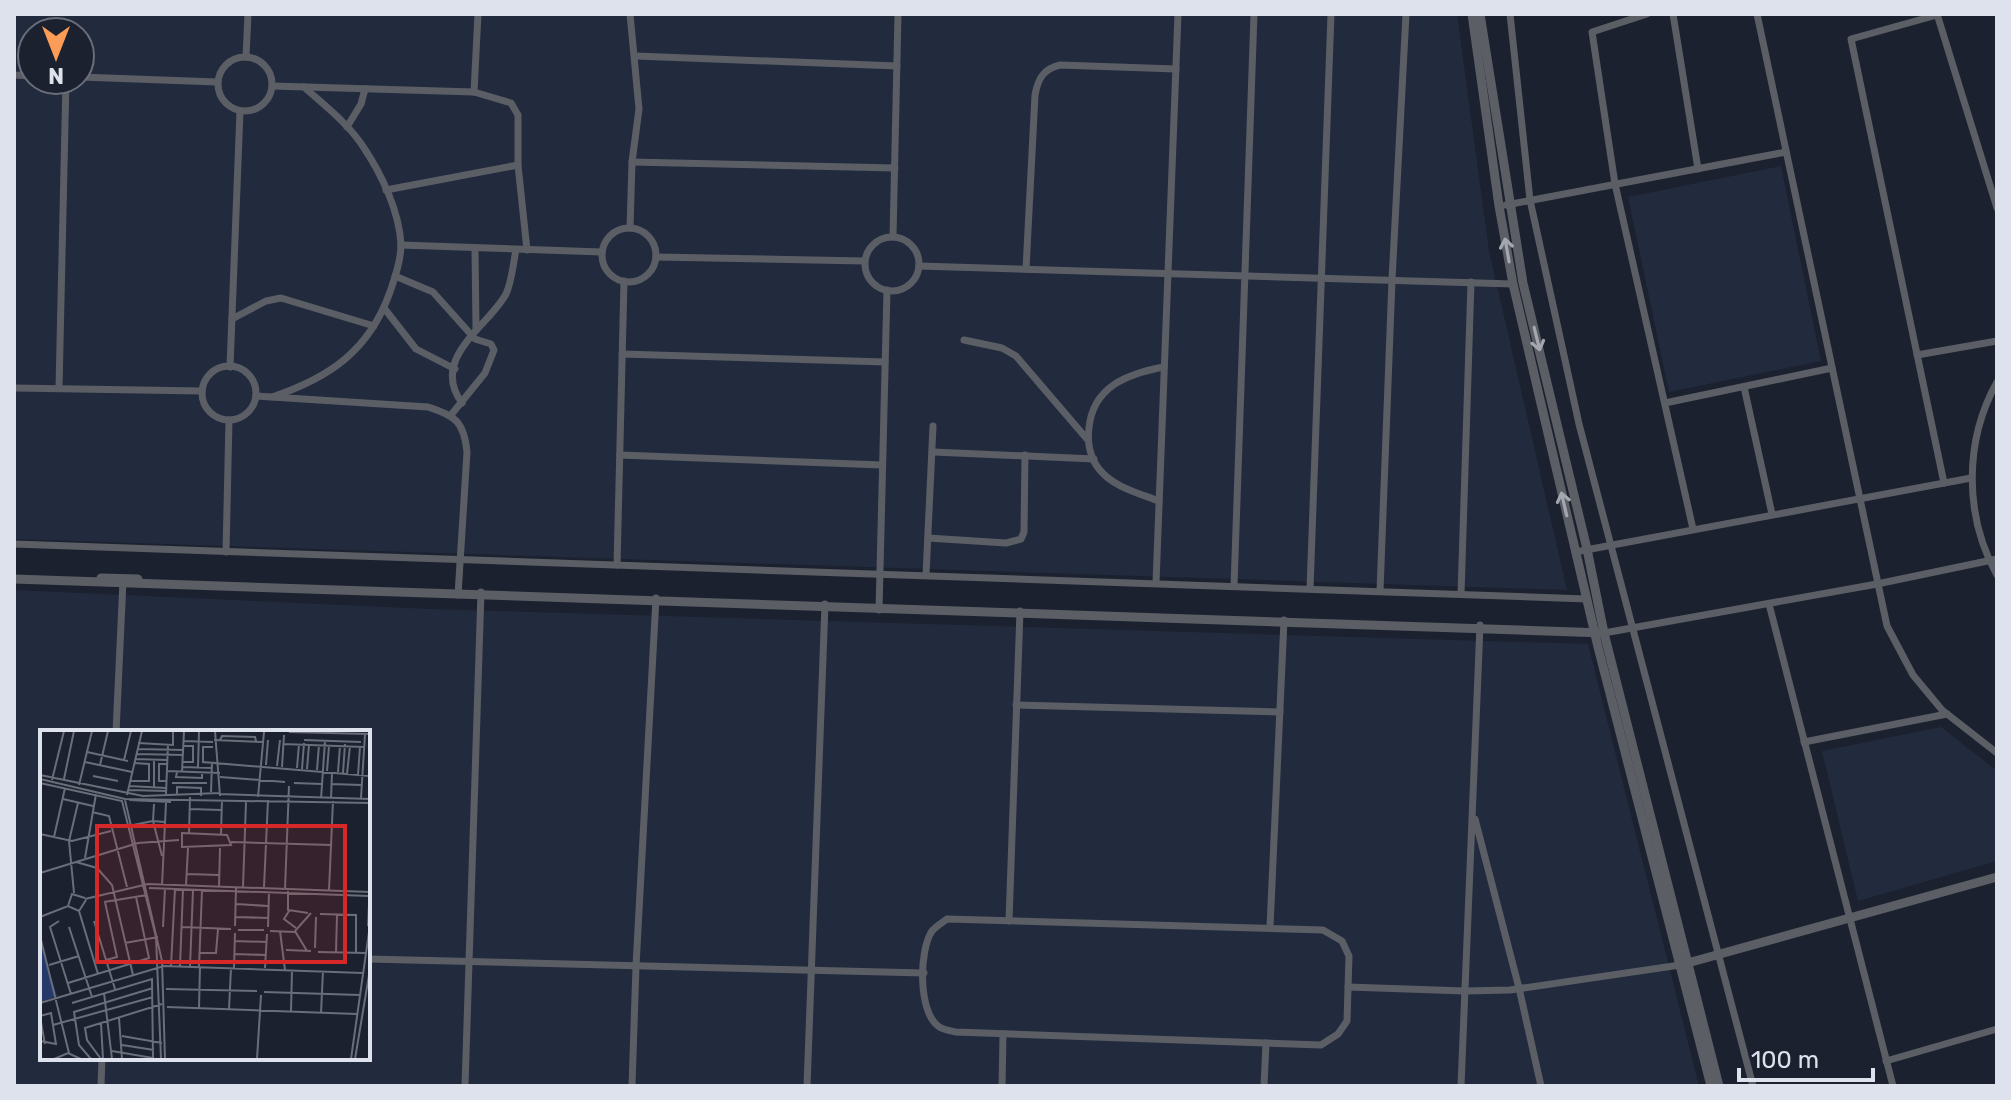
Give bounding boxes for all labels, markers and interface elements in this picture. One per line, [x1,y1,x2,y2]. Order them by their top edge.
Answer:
north arrow [16,16,96,96]
text: N [48,62,64,89]
one-way arrow [1498,238,1513,263]
one-way arrow [1530,326,1545,351]
one-way arrow [1555,491,1570,517]
inset map [40,730,370,1060]
scale bar [1739,1032,1873,1082]
text: 100 m [1751,1046,1819,1074]

